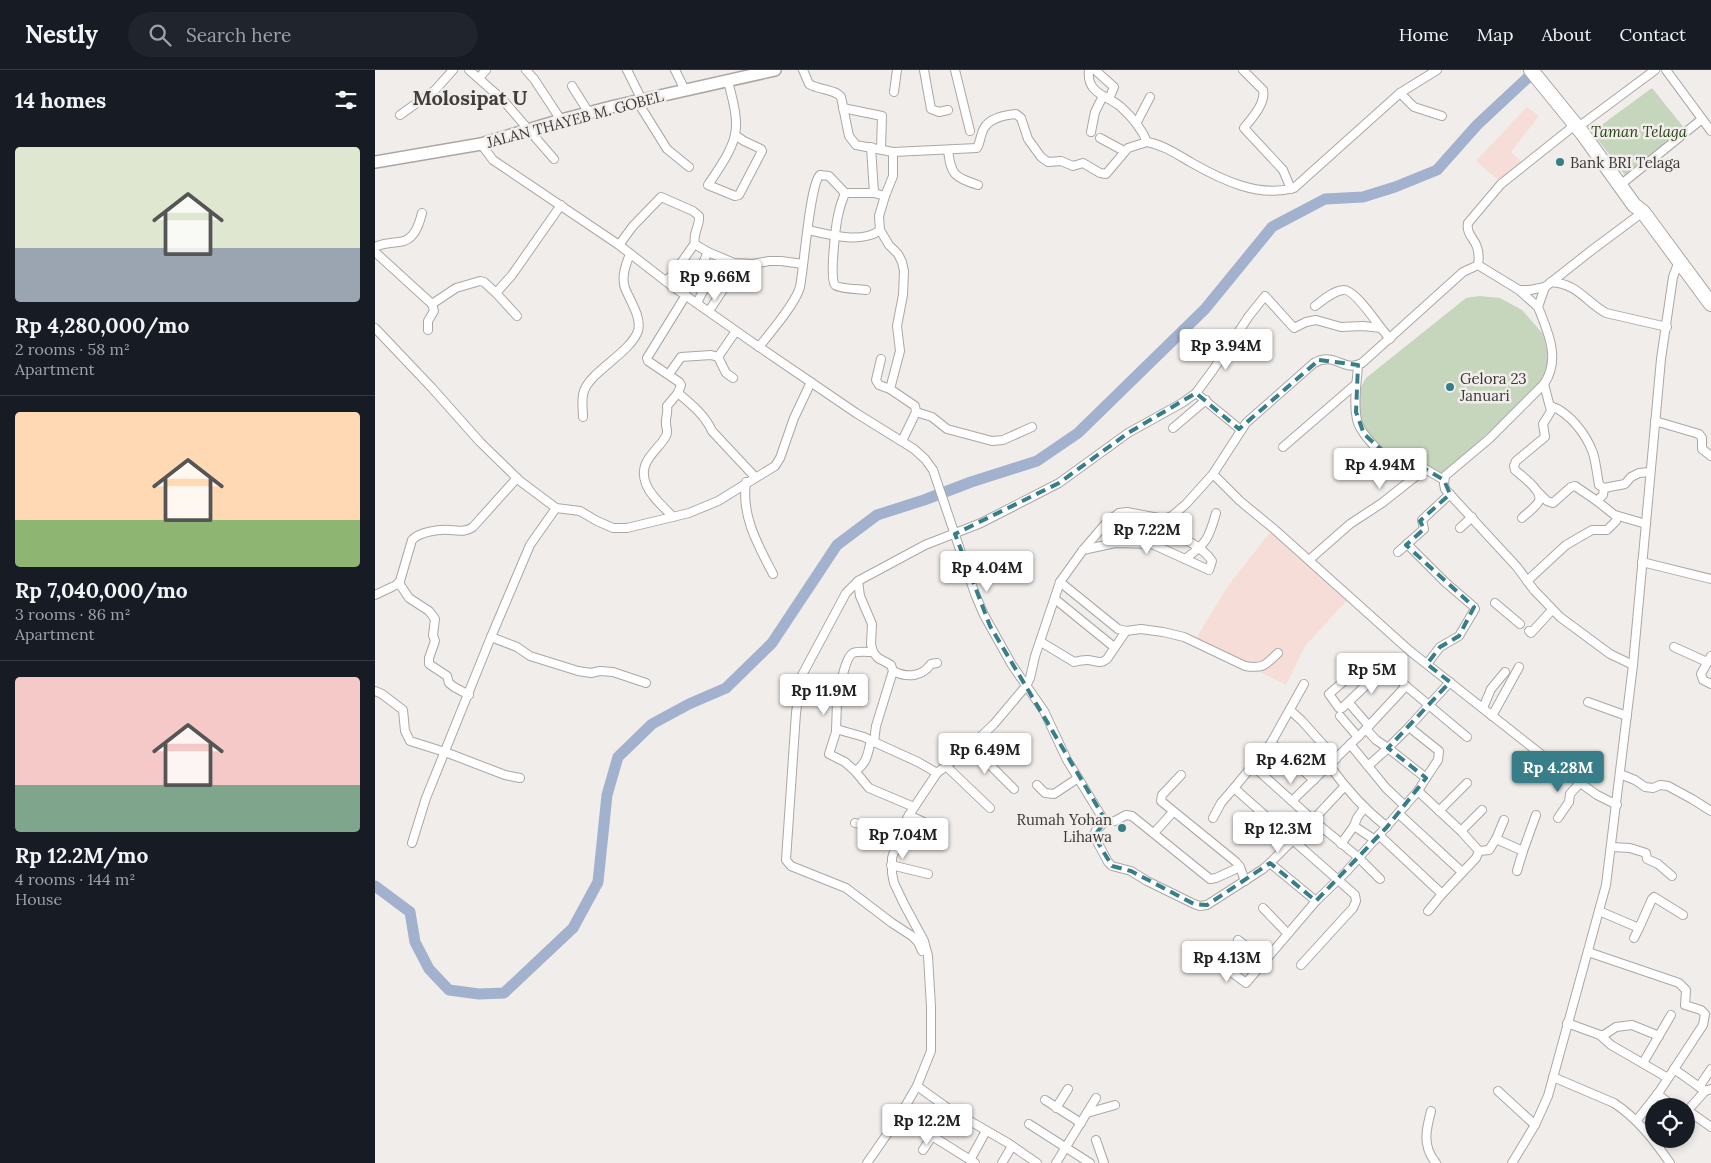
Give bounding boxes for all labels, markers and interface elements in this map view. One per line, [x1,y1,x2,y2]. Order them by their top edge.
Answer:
search box [128,12,478,57]
text: Nestly [25,19,98,50]
icon: search [146,21,174,49]
text: Search here [186,23,291,47]
text: Home [1399,23,1449,46]
text: Map [1477,23,1513,46]
text: About [1541,23,1591,46]
text: Contact [1619,23,1686,46]
district label: Molosipat U [412,85,528,110]
icon: filters [332,86,360,114]
street label: JALAN THAYEB M. GOBEL [484,86,666,152]
text: 14 homes [15,87,106,114]
park label: Taman Telaga [1591,122,1688,141]
place label: Bank BRI Telaga [1570,153,1681,172]
marker: Bank BRI Telaga [1554,156,1566,168]
icon: home [143,179,233,269]
pin: Rp 9.66M [663,260,767,302]
text: Rp 9.66M [679,266,751,286]
text: Rp 4,280,000/mo [15,312,189,339]
pin: Rp 3.94M [1174,328,1278,371]
text: Rp 3.94M [1191,335,1261,355]
text: 2 rooms · 58 m² [15,339,130,359]
text: Apartment [15,359,95,379]
place label: Gelora 23 Januari [1459,369,1527,405]
marker: Gelora 23 Januari [1444,381,1456,393]
icon: home [143,445,233,535]
pin: Rp 4.94M [1328,448,1432,490]
text: Rp 4.94M [1345,454,1415,474]
pin: Rp 7.22M [1095,512,1199,555]
text: Rp 7.22M [1113,519,1181,539]
pin: Rp 4.04M [935,550,1039,593]
text: Rp 4.04M [951,557,1023,577]
text: Rp 7,040,000/mo [15,577,188,604]
text: 3 rooms · 86 m² [15,604,131,624]
text: Apartment [15,624,95,644]
pin: Rp 5M [1337,652,1407,695]
text: Rp 5M [1348,659,1396,679]
pin: Rp 11.9M [772,674,876,716]
text: Rp 11.9M [791,680,857,700]
icon: home [143,710,233,800]
pin: Rp 6.49M [933,732,1037,775]
text: Rp 6.49M [949,739,1021,759]
pin: Rp 4.62M [1239,742,1343,785]
text: Rp 4.62M [1256,749,1326,769]
pin: Rp 4.28M [1506,750,1610,793]
text: Rp 4.28M [1523,757,1593,777]
place label: Rumah Yohan Lihawa [1016,810,1112,846]
pin: Rp 12.3M [1226,812,1330,854]
pin: Rp 7.04M [851,818,955,860]
text: Rp 12.3M [1244,818,1312,838]
marker: Rumah Yohan Lihawa [1116,822,1128,834]
text: Rp 7.04M [868,824,938,844]
text: Rp 12.2M/mo [15,842,148,869]
text: 4 rooms · 144 m² [15,869,135,889]
text: House [15,889,62,909]
pin: Rp 4.13M [1175,940,1279,983]
text: Rp 4.13M [1193,947,1261,967]
map controls [1645,1098,1695,1148]
button: locate [1645,1098,1695,1148]
pin: Rp 12.2M [875,1104,979,1146]
text: Rp 12.2M [893,1110,961,1130]

